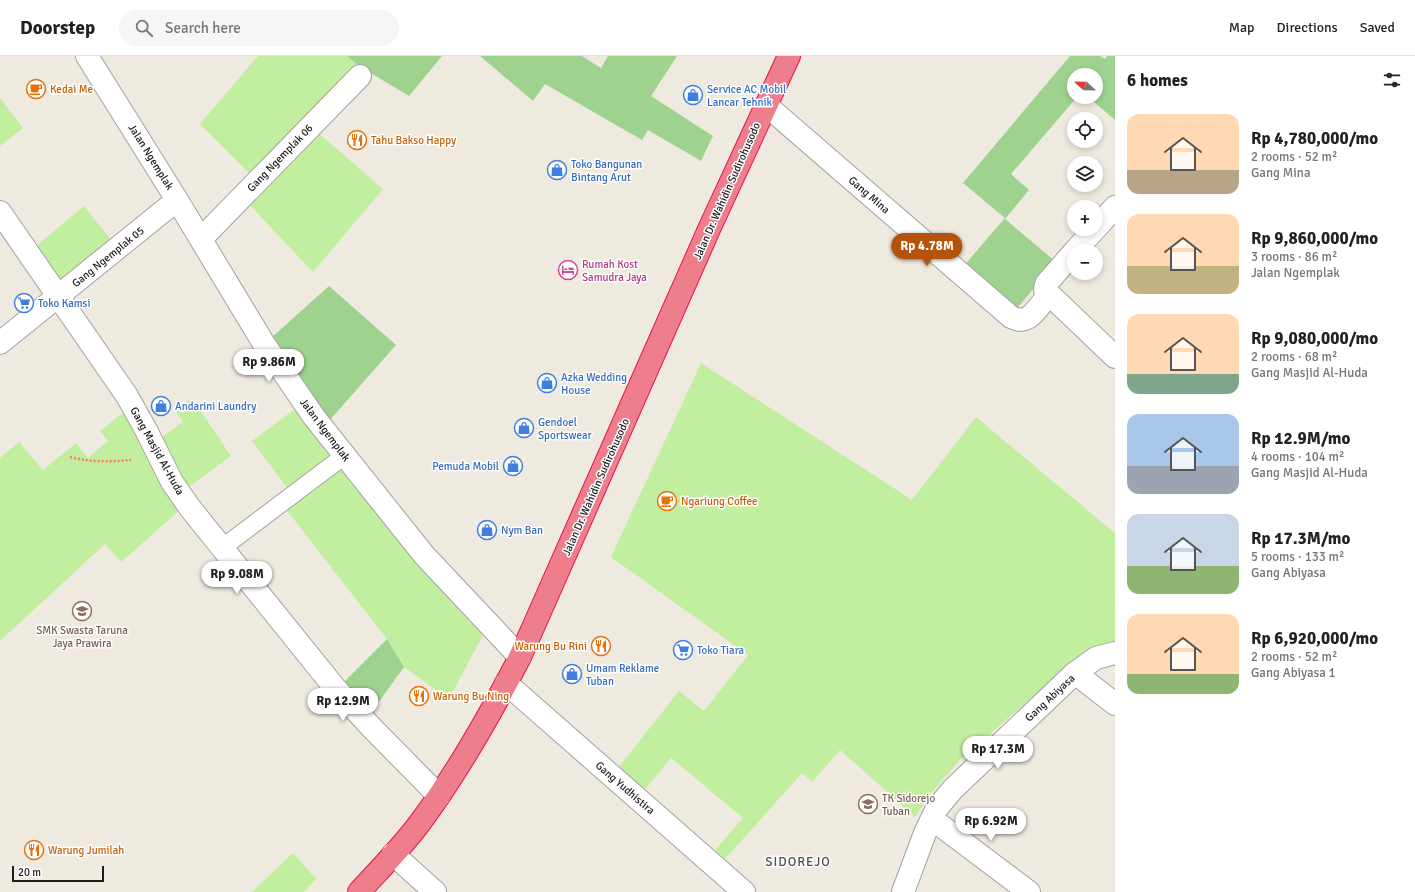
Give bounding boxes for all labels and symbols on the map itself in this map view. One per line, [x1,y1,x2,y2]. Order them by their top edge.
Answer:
north arrow [1067,68,1103,104]
cafe icon: Kedai Me [25,78,47,100]
place label: Kedai Me [50,83,93,96]
place label: Service AC Mobil Lancar Tehnik [707,83,786,109]
shop icon: Service AC Mobil Lancar Tehnik [682,84,704,106]
street label: Jalan Dr. Wahidin Sudirohusodo [691,120,763,261]
street label: Gang Ngemplak 06 [244,121,316,194]
street label: Jalan Ngemplak [126,122,177,193]
restaurant icon: Tahu Bakso Happy [346,129,368,151]
place label: Tahu Bakso Happy [371,134,457,147]
place label: Toko Bangunan Bintang Arut [571,158,642,184]
shop icon: Toko Bangunan Bintang Arut [546,159,568,181]
street label: Gang Mina [846,174,893,217]
street label: Gang Ngemplak 05 [69,224,147,290]
pin: Rp 4.78M [886,233,968,267]
place label: Rumah Kost Samudra Jaya [582,258,647,284]
hotel icon: Rumah Kost Samudra Jaya [557,259,579,281]
supermarket icon: Toko Kamsi [13,292,35,314]
place label: Toko Kamsi [38,297,90,310]
pin: Rp 9.86M [228,349,310,383]
place label: Azka Wedding House [561,371,627,397]
shop icon: Azka Wedding House [536,372,558,394]
shop icon: Andarini Laundry [150,395,172,417]
street label: Jalan Ngemplak [297,396,353,464]
place label: Andarini Laundry [175,400,257,413]
street label: Gang Masjid Al-Huda [127,405,187,498]
place label: Gendoel Sportswear [538,416,592,442]
street label: Jalan Dr. Wahidin Sudirohusodo [560,416,632,557]
shop icon: Gendoel Sportswear [513,417,535,439]
shop icon: Pemuda Mobil [502,455,524,477]
place label: Pemuda Mobil [432,460,499,473]
cafe icon: Ngariung Coffee [656,490,678,512]
place label: Ngariung Coffee [681,495,758,508]
shop icon: Nym Ban [476,519,498,541]
place label: Nym Ban [501,524,543,537]
pin: Rp 9.08M [196,561,278,595]
school or university icon: SMK Swasta Taruna Jaya Prawira [71,600,93,622]
place label: SMK Swasta Taruna Jaya Prawira [36,624,128,650]
restaurant icon: Warung Bu Rini [590,635,612,657]
supermarket icon: Toko Tiara [672,639,694,661]
place label: Warung Bu Rini [515,640,587,653]
place label: Toko Tiara [697,644,745,657]
place label: Umam Reklame Tuban [586,662,659,688]
shop icon: Umam Reklame Tuban [561,663,583,685]
street label: Gang Abiyasa [1022,671,1078,724]
restaurant icon: Warung Bu Ning [408,685,430,707]
pin: Rp 12.9M [302,688,384,722]
place label: Warung Bu Ning [433,690,509,703]
pin: Rp 17.3M [957,736,1039,770]
street label: Gang Yudhistira [593,759,658,817]
place label: TK Sidorejo Tuban [882,792,935,818]
school or university icon: TK Sidorejo Tuban [857,793,879,815]
pin: Rp 6.92M [950,808,1032,842]
restaurant icon: Warung Jumilah [23,839,45,861]
place label: Warung Jumilah [48,844,124,857]
district label: SIDOREJO [765,854,831,870]
scale bar [12,864,104,883]

